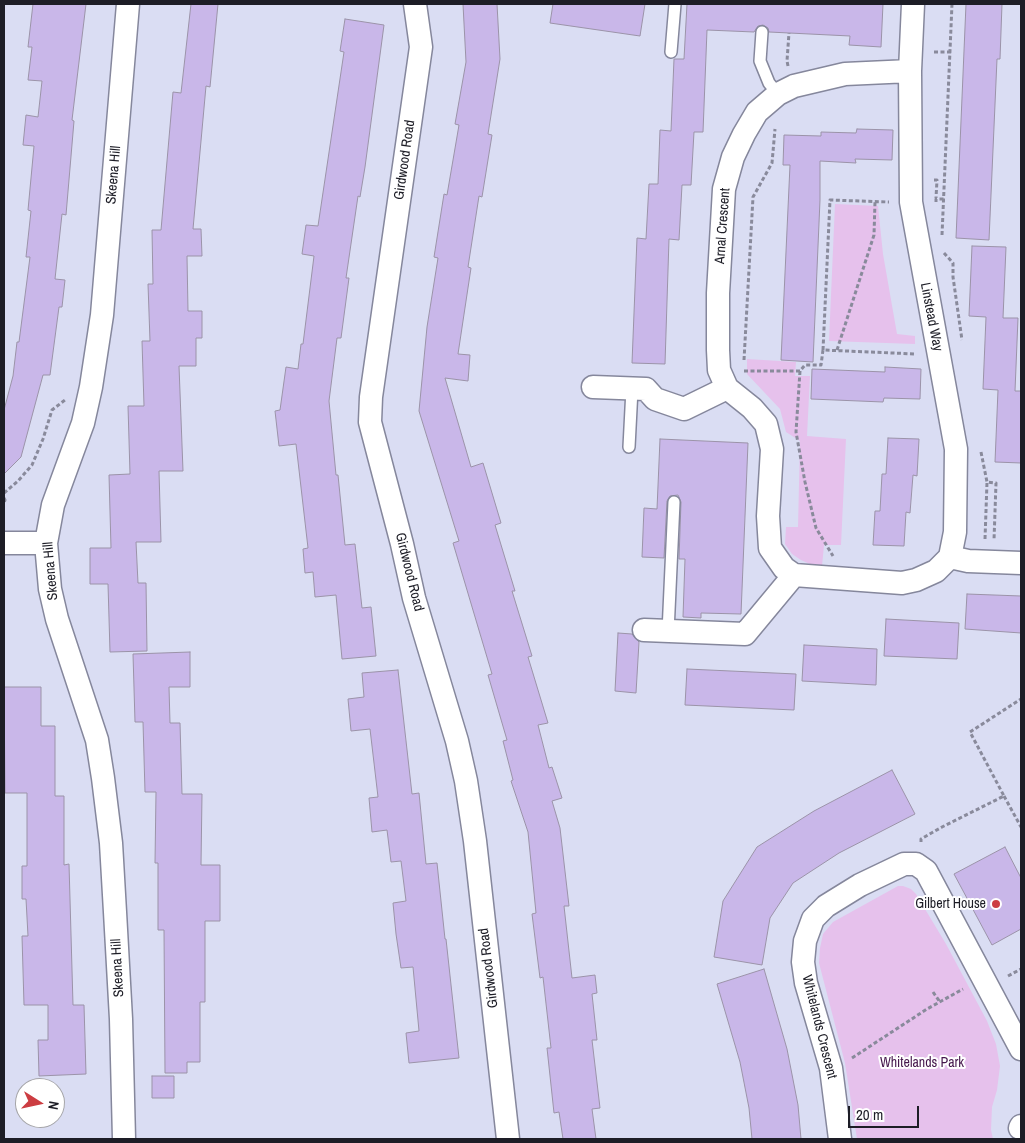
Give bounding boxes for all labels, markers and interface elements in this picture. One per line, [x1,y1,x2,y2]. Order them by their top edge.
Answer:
street label: Girdwood Road [391,119,419,201]
street label: Skeena Hill [103,145,125,205]
street label: Arnal Crescent [712,188,734,264]
street label: Linstead Way [916,281,946,353]
street label: Girdwood Road [391,531,427,613]
street label: Skeena Hill [40,541,62,601]
place label: Gilbert House [915,896,986,912]
marker: Gilbert House [990,898,1002,910]
street label: Girdwood Road [476,927,502,1009]
street label: Skeena Hill [108,938,128,998]
street label: Whitelands Crescent [798,973,840,1081]
park label: Whitelands Park [880,1055,964,1071]
north arrow [15,1078,65,1128]
scale bar [850,1096,921,1128]
text: N [44,1100,63,1111]
text: 20 m [856,1104,883,1125]

